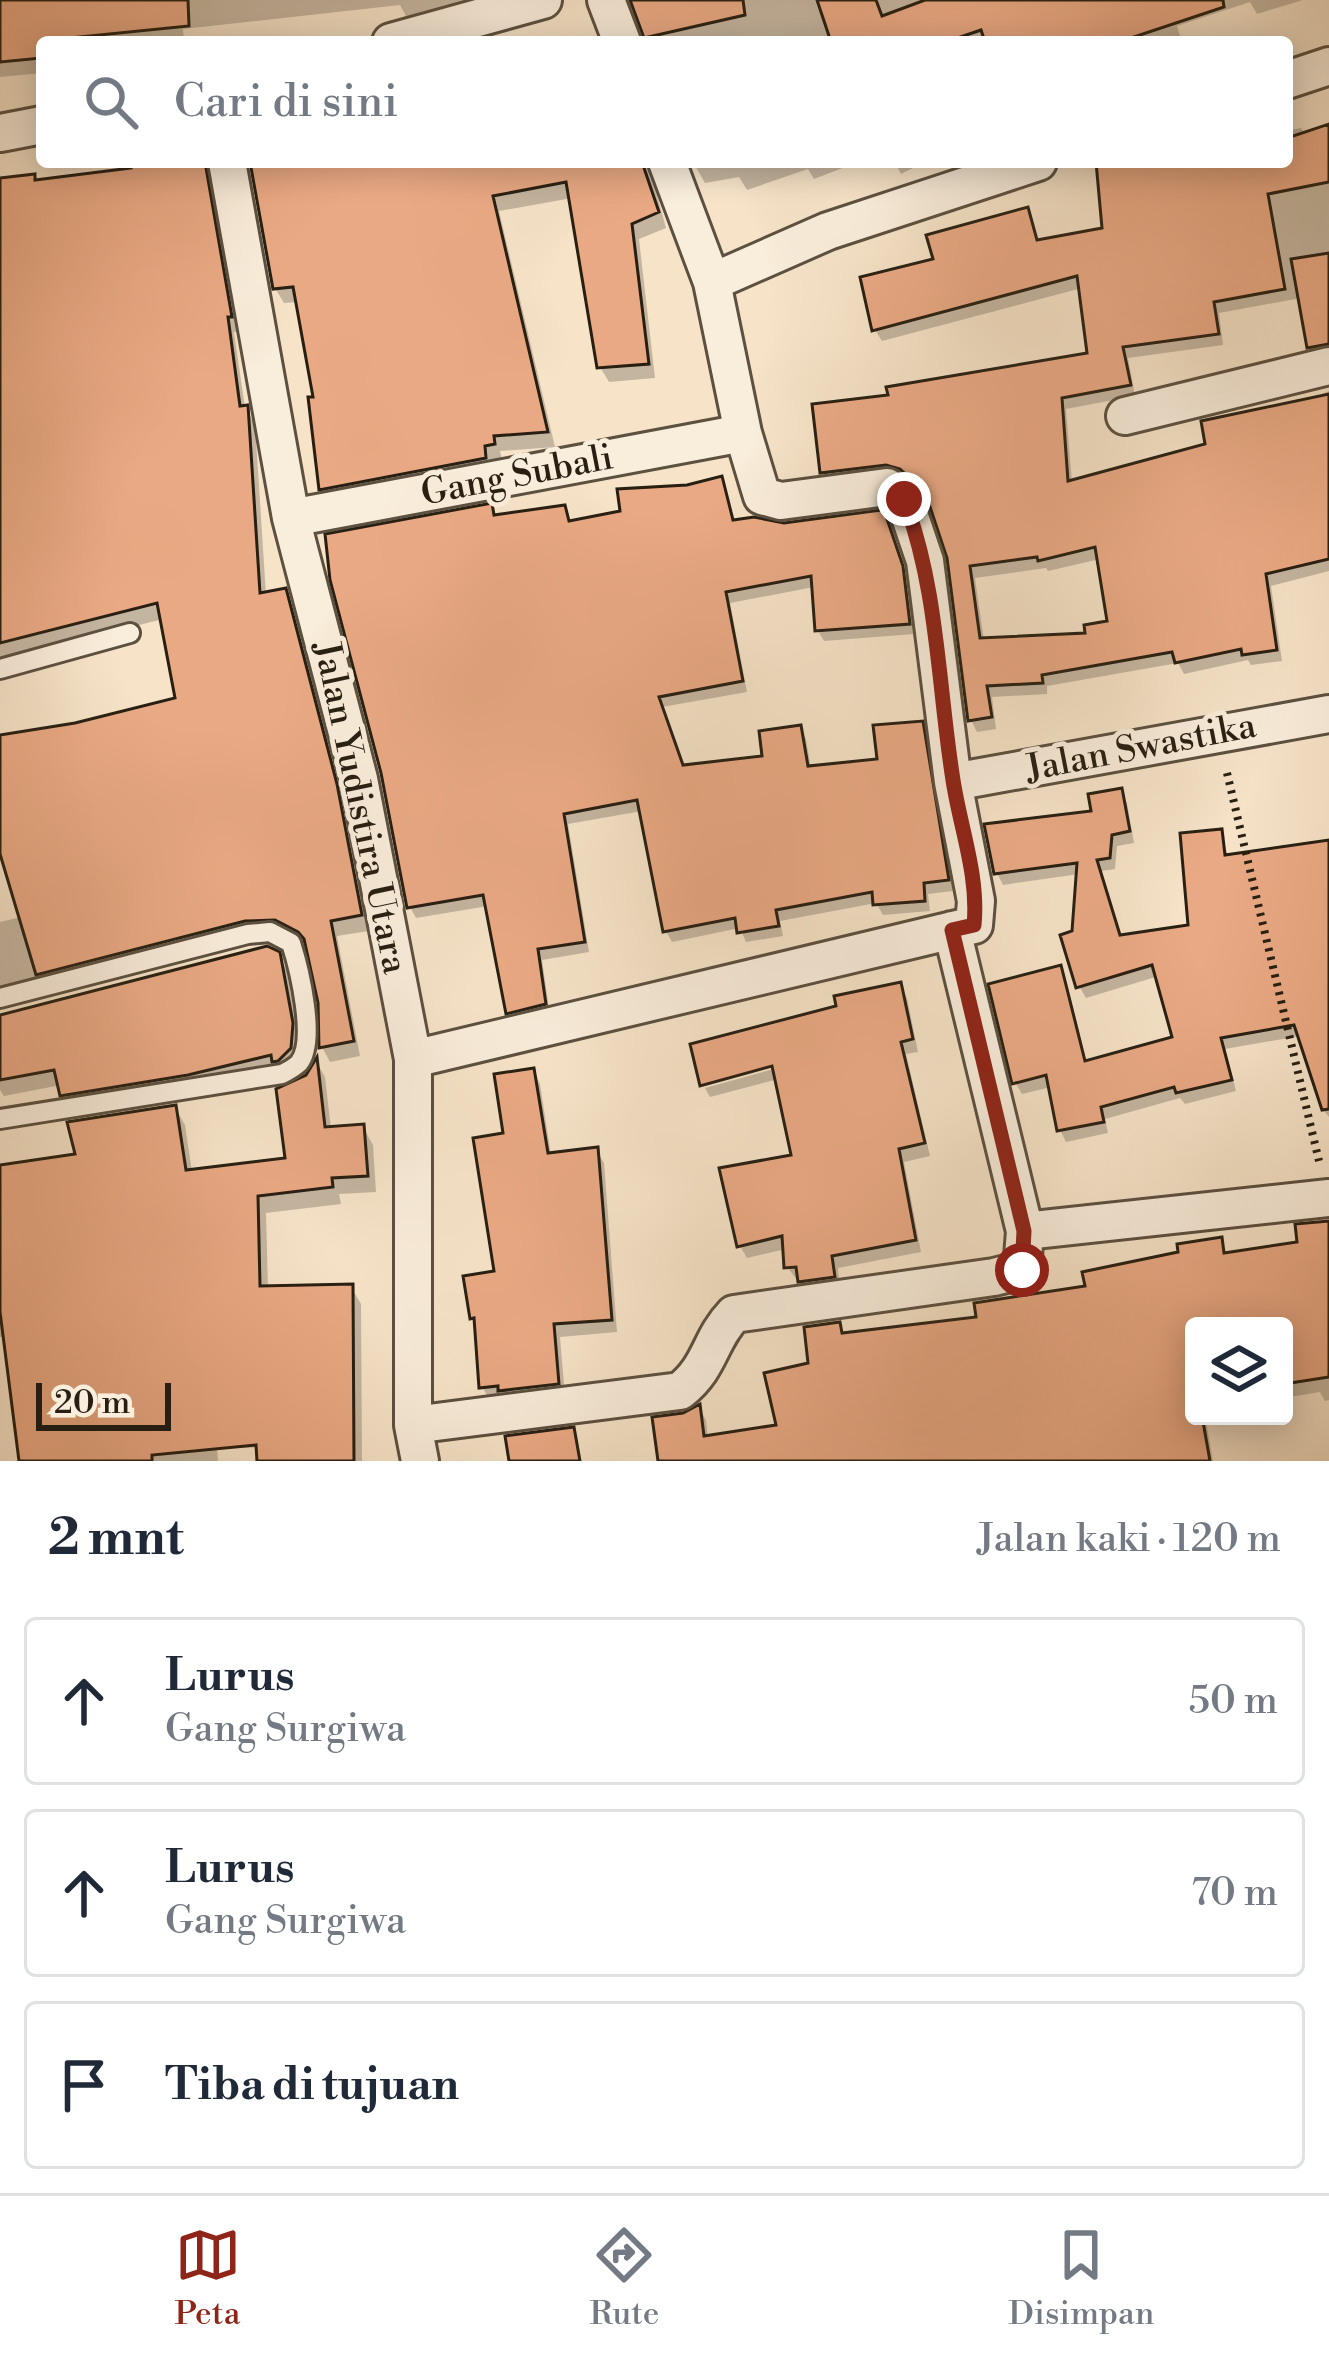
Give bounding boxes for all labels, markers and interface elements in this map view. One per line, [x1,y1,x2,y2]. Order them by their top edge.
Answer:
search box [36,36,1293,168]
icon: search [78,69,144,135]
text: Cari di sini [174,74,398,131]
street label: Gang Subali [417,435,617,517]
route end [877,472,931,526]
street label: Jalan Yudistira Utara [302,636,417,979]
street label: Jalan Swastika [1020,703,1261,793]
route start [995,1243,1049,1297]
map controls [1185,1317,1293,1425]
button: layers [1185,1317,1293,1425]
scale bar [36,1377,171,1430]
text: 20 m [54,1383,130,1424]
text: 2 mnt [48,1507,184,1571]
text: Jalan kaki · 120 m [977,1515,1281,1564]
text: Lurus [165,1648,295,1705]
icon: ahead [51,1668,117,1734]
text: 50 m [1188,1677,1278,1726]
text: Gang Surgiwa [165,1705,406,1754]
text: Lurus [165,1840,295,1897]
icon: ahead [51,1860,117,1926]
text: 70 m [1191,1869,1278,1918]
text: Gang Surgiwa [165,1897,406,1946]
icon: arrive [51,2052,117,2118]
text: Tiba di tujuan [165,2057,459,2114]
tab: Peta [175,2222,241,2335]
tab: Rute [590,2222,659,2335]
tab: Disimpan [1008,2222,1154,2335]

